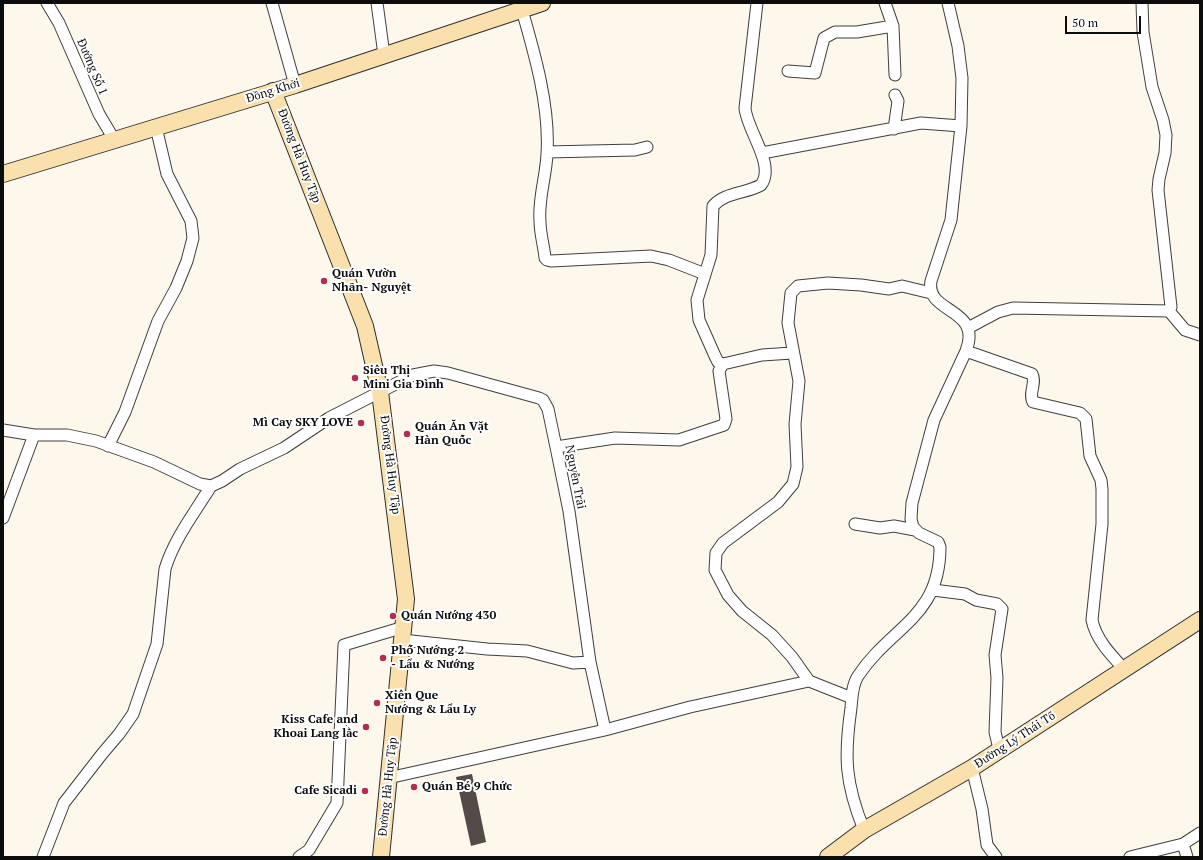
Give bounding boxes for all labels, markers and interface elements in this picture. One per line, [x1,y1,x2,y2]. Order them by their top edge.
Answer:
scale bar [1067,8,1143,34]
text: 50 m [1072,15,1098,30]
street label: Đướng Số 1 [74,37,110,97]
street label: Đồng Khởi [244,76,302,106]
street label: Đường Hà Huy Tập [274,107,324,205]
place label: Quán Vườn Nhãn- Nguyệt [332,267,411,295]
marker: Quán Vườn Nhãn- Nguyệt [319,276,329,286]
place label: Siêu Thị Mini Gia Đình [363,364,444,392]
marker: Siêu Thị Mini Gia Đình [350,373,360,383]
street label: Đường Hà Huy Tập [377,415,403,515]
place label: Mì Cay SKY LOVE [253,416,353,430]
marker: Mì Cay SKY LOVE [356,418,366,428]
place label: Quán Ăn Vặt Hàn Quốc [415,420,488,448]
marker: Quán Ăn Vặt Hàn Quốc [402,429,412,439]
street label: Nguyễn Trãi [562,444,588,510]
place label: Quán Nướng 430 [401,609,496,623]
marker: Quán Nướng 430 [388,611,398,621]
place label: Phố Nướng 2 - Lẩu & Nướng [391,644,474,672]
marker: Phố Nướng 2 - Lẩu & Nướng [378,653,388,663]
place label: Xiên Que Nướng & Lẩu Ly [385,689,476,717]
marker: Xiên Que Nướng & Lẩu Ly [372,698,382,708]
street label: Đường Lý Thái Tổ [972,709,1058,771]
place label: Kiss Cafe and Khoai Lang lằc [274,713,358,741]
marker: Kiss Cafe and Khoai Lang lằc [361,722,371,732]
street label: Đường Hà Huy Tập [376,737,400,837]
place label: Quán Bé 9 Chức [422,780,512,794]
marker: Quán Bé 9 Chức [409,782,419,792]
place label: Cafe Sicadi [294,784,357,798]
marker: Cafe Sicadi [360,786,370,796]

